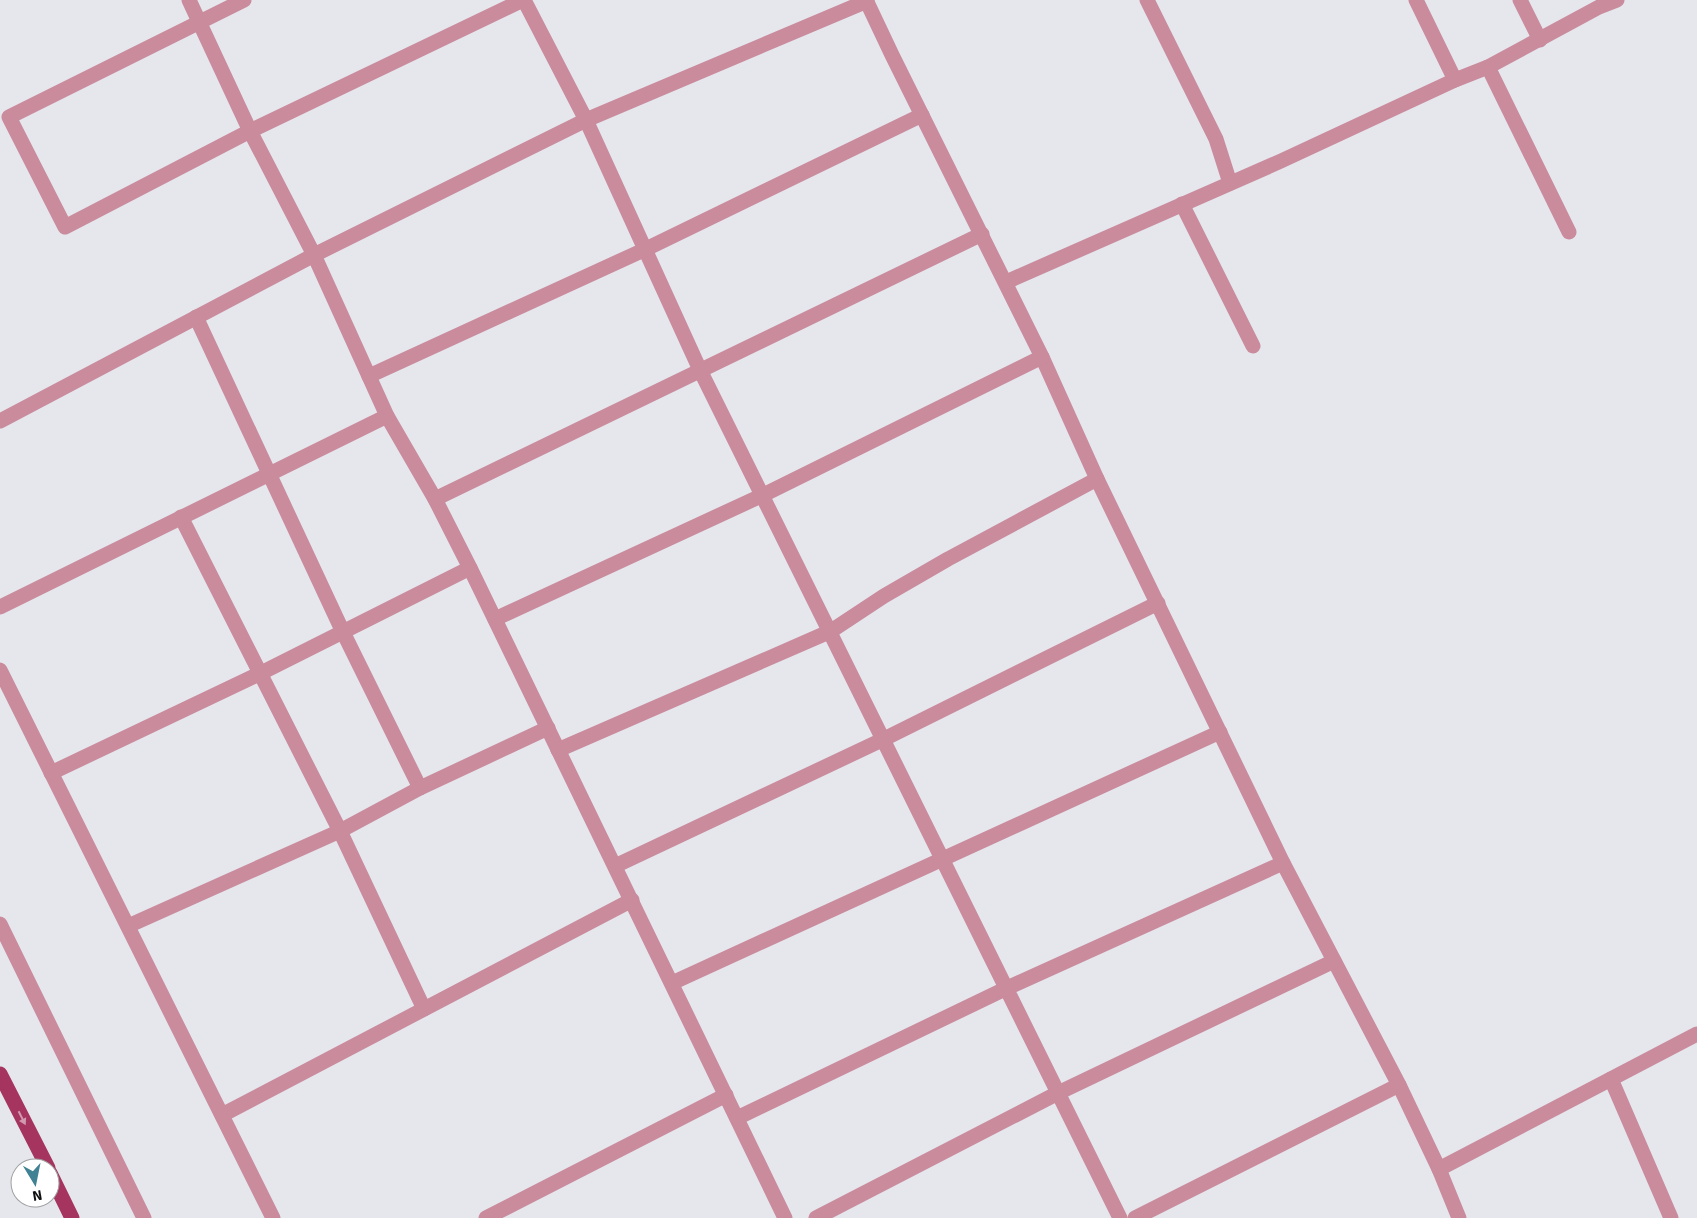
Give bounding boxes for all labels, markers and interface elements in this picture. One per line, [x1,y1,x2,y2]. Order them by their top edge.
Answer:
one-way arrow [18,1111,26,1125]
north arrow [10,1158,60,1208]
text: N [31,1186,43,1205]

